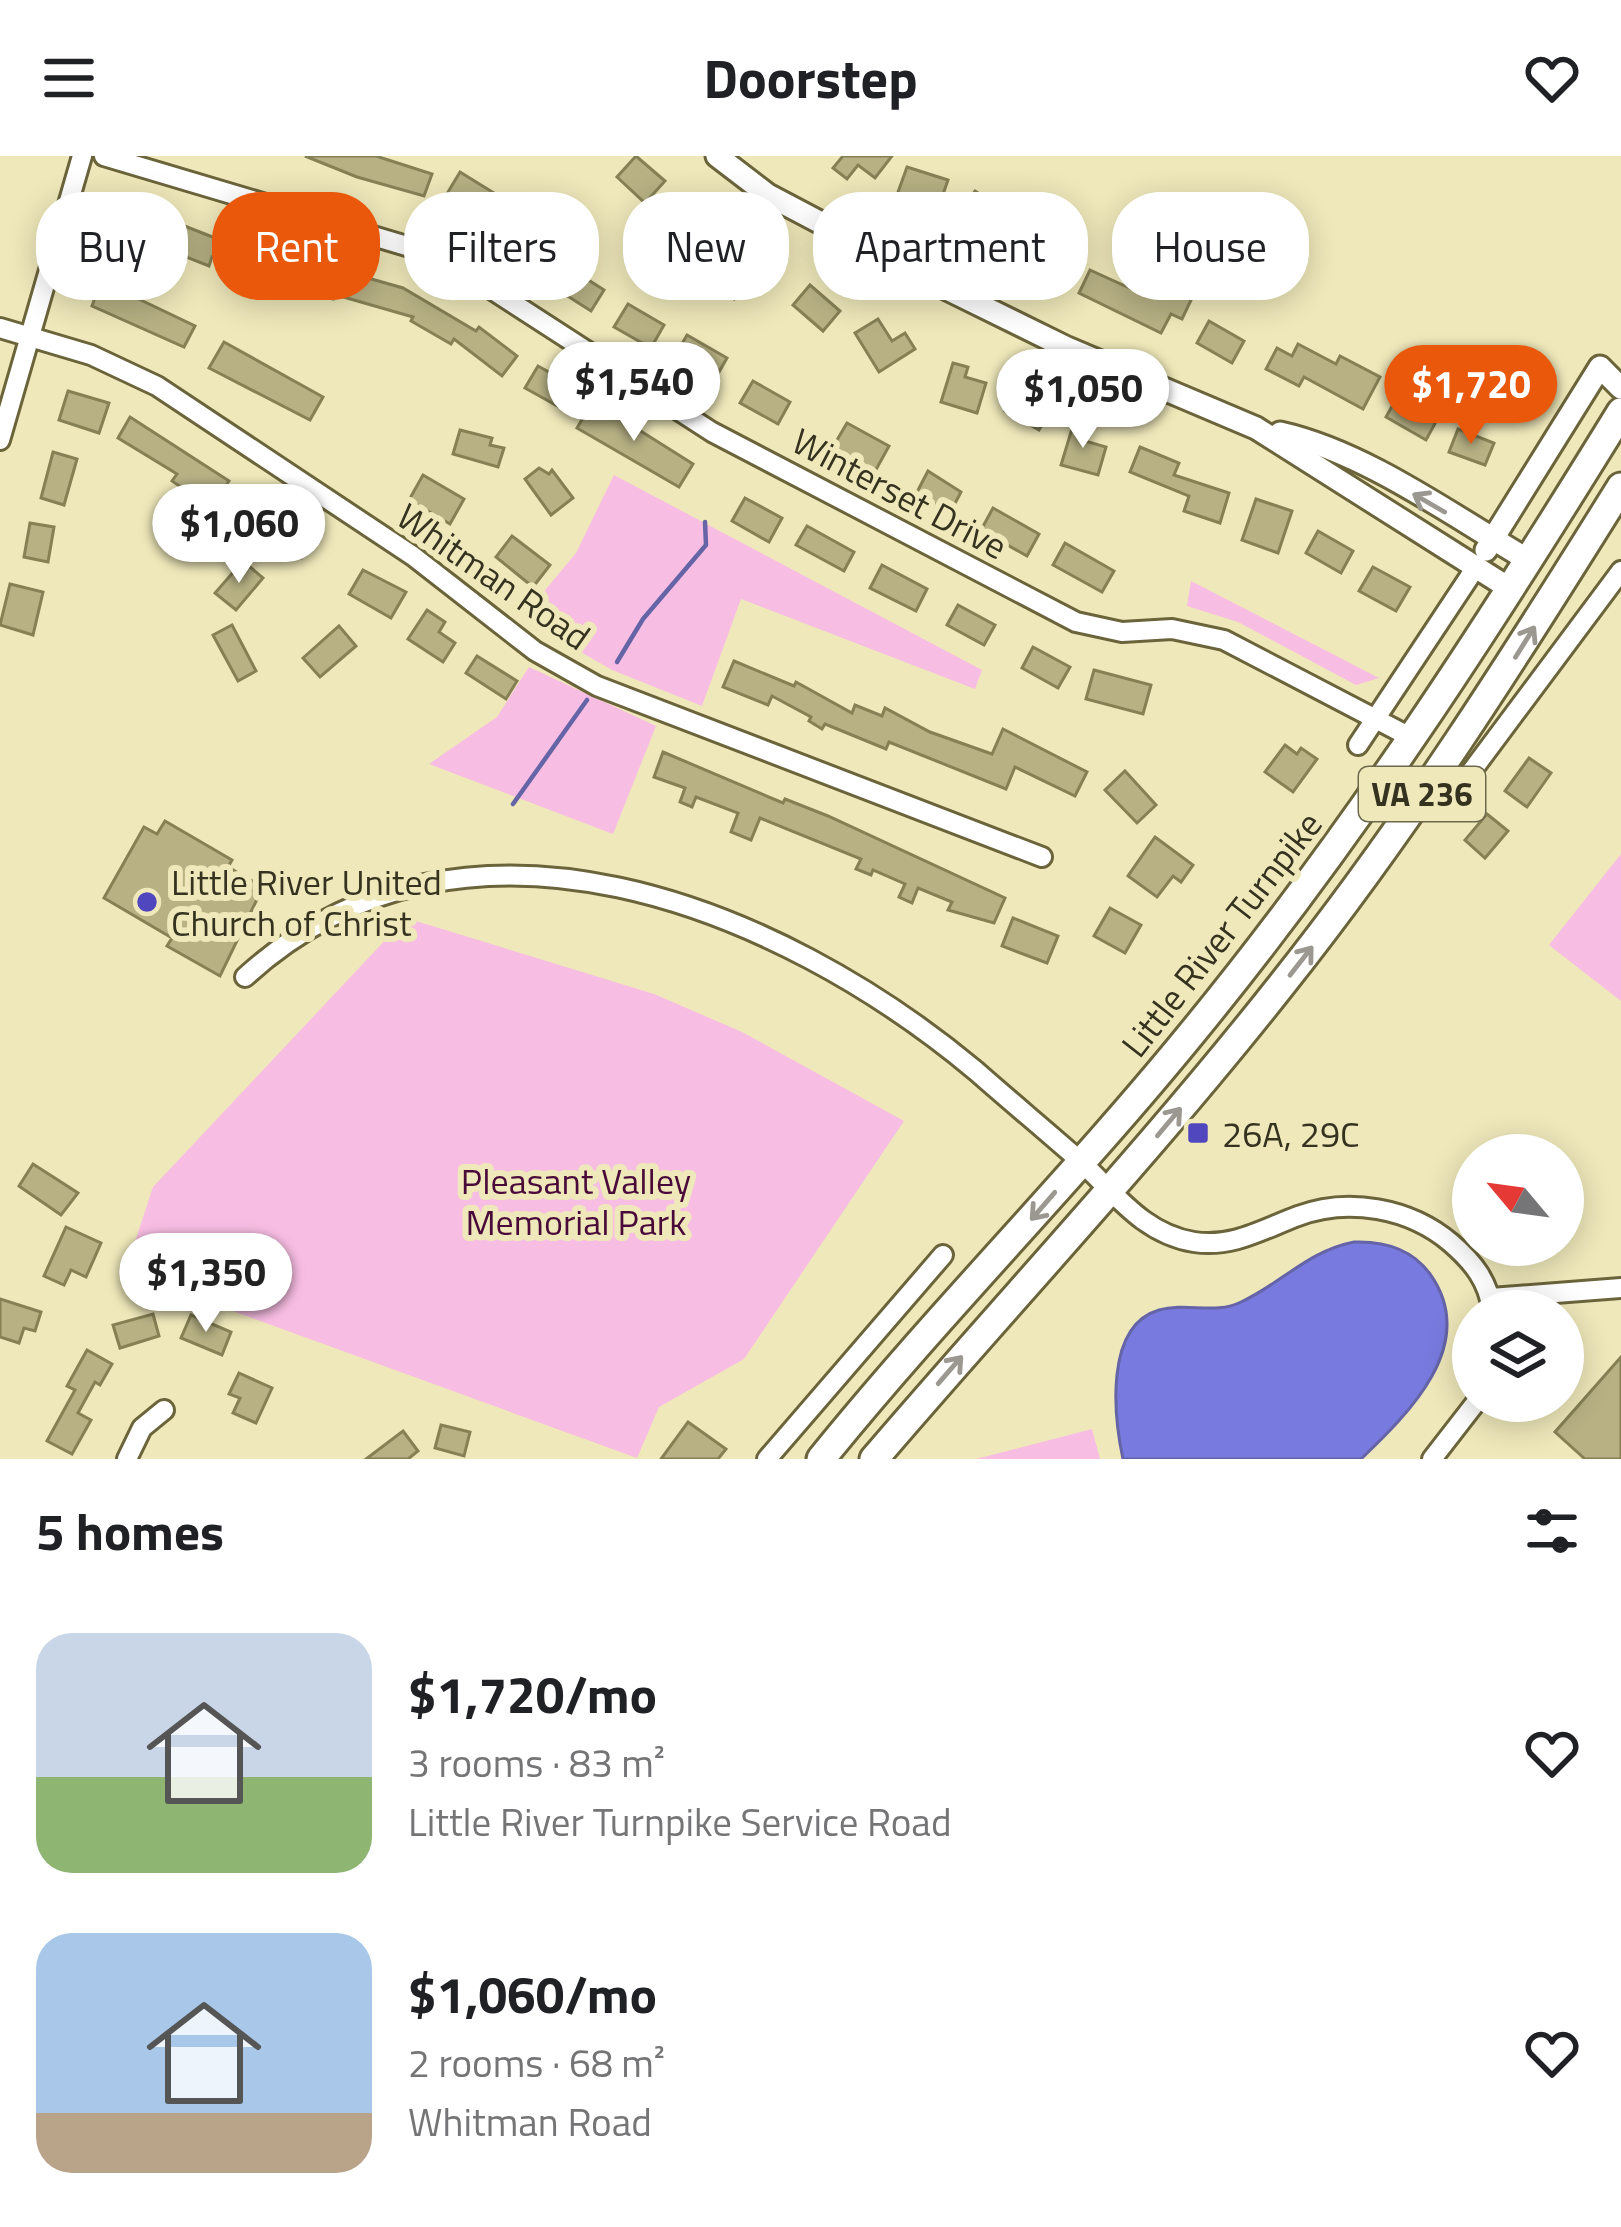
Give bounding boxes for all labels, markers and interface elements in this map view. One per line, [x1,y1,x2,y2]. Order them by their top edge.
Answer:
text: Doorstep [703,37,918,119]
icon: menu [36,45,102,111]
icon: heart [1519,45,1585,111]
chip: Buy [36,192,188,300]
chip: Rent [212,192,380,300]
chip: Filters [404,192,599,300]
chip: New [623,192,789,300]
chip: Apartment [813,192,1088,300]
chip: House [1112,192,1309,300]
pin: $1,540 [536,342,732,444]
pin: $1,720 [1373,345,1569,447]
pin: $1,050 [985,349,1181,451]
text: $1,540 [574,351,694,410]
text: $1,720 [1411,354,1531,413]
text: $1,050 [1023,358,1143,417]
street label: Winterset Drive [783,413,1017,573]
pin: $1,060 [141,484,337,586]
street label: Whitman Road [386,489,602,663]
one-way arrow [1412,490,1447,514]
text: $1,060 [179,493,299,552]
one-way arrow [1513,625,1537,659]
road number: VA 236 [1359,767,1485,821]
street label: Little River Turnpike [1107,799,1335,1069]
place label: Little River United Church of Christ [171,854,442,950]
marker: Little River United Church of Christ [134,889,160,915]
one-way arrow [1287,945,1314,977]
place label: 26A, 29C [1222,1106,1360,1161]
one-way arrow [1155,1107,1182,1138]
marker: 26A, 29C [1185,1120,1211,1146]
north arrow [1452,1134,1584,1266]
map controls [1452,1134,1584,1422]
park label: Pleasant Valley Memorial Park [461,1153,691,1249]
one-way arrow [1030,1190,1058,1221]
pin: $1,350 [108,1233,304,1335]
text: $1,350 [146,1242,266,1301]
button: layers [1452,1290,1584,1422]
one-way arrow [936,1356,964,1386]
text: 5 homes [36,1492,224,1570]
icon: filters [1519,1498,1585,1564]
text: $1,720/mo [408,1655,657,1733]
icon: home [132,1681,276,1825]
icon: heart [1519,1720,1585,1786]
text: 3 rooms · 83 m² [408,1733,665,1792]
text: Little River Turnpike Service Road [408,1792,952,1851]
text: $1,060/mo [408,1955,657,2033]
icon: home [132,1981,276,2125]
icon: heart [1519,2020,1585,2086]
text: 2 rooms · 68 m² [408,2033,665,2092]
text: Whitman Road [408,2092,652,2151]

